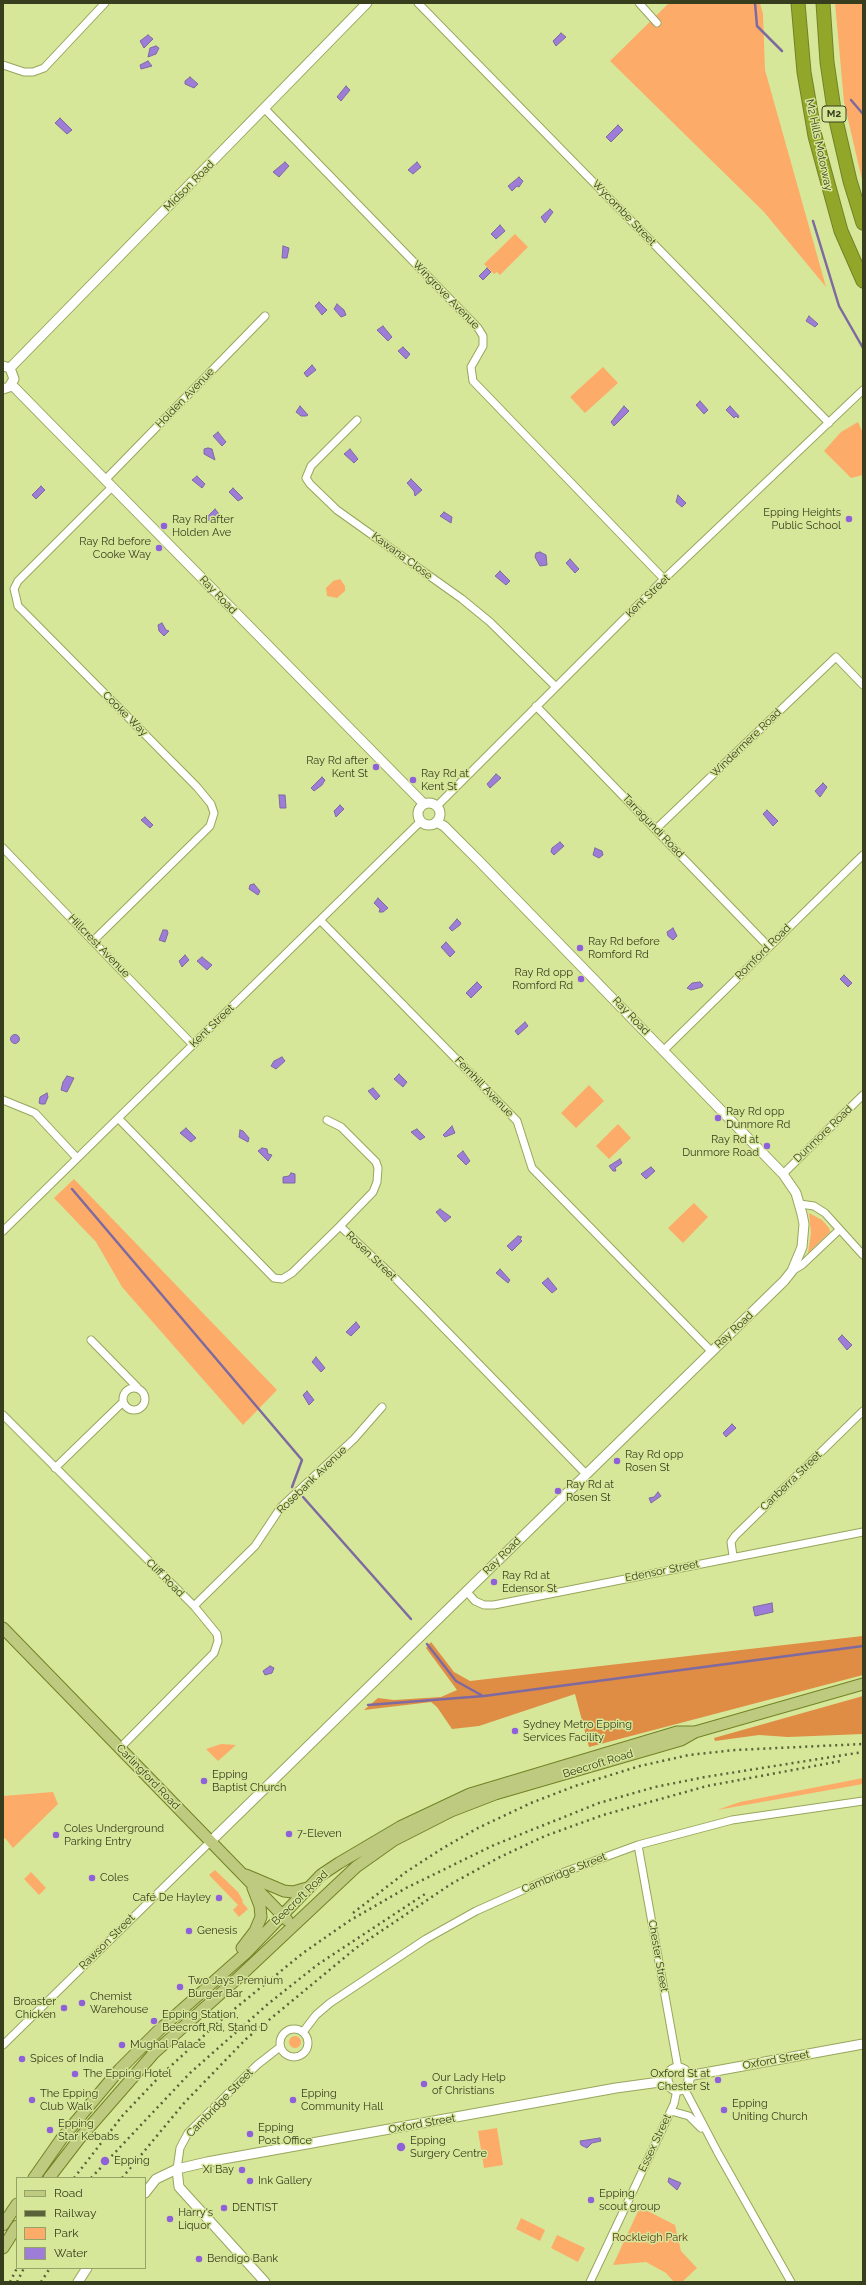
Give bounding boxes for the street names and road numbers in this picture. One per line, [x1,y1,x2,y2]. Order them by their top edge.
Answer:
street label: M2 Hills Motorway [803,98,835,192]
road number: M2 [822,106,846,122]
street label: Midson Road [161,158,217,214]
street label: Wycombe Street [589,177,659,249]
street label: Wingrove Avenue [410,258,482,332]
street label: Holden Avenue [153,365,217,431]
street label: Kawana Close [369,530,435,582]
street label: Kent Street [623,572,673,620]
street label: Ray Road [197,573,239,617]
street label: Cooke Way [100,689,150,739]
street label: Windermere Road [708,706,784,780]
street label: Tarragundi Road [619,791,687,861]
street label: Hillcrest Avenue [65,912,133,980]
street label: Romford Road [732,921,794,983]
street label: Ray Road [610,994,652,1038]
street label: Kent Street [187,1002,237,1050]
street label: Fernhill Avenue [452,1054,516,1120]
street label: Dunmore Road [791,1103,855,1165]
street label: Rosen Street [343,1229,399,1283]
street label: Ray Road [712,1309,756,1351]
street label: Rosebank Avenue [274,1443,350,1517]
street label: Canberra Street [758,1448,824,1514]
street label: Ray Road [480,1534,524,1578]
street label: Cliff Road [143,1556,187,1600]
street label: Edensor Street [624,1557,700,1585]
street label: Carlingford Road [113,1742,183,1812]
street label: Beecroft Road [561,1747,635,1781]
street label: Cambridge Street [520,1850,608,1896]
street label: Beecroft Road [269,1868,331,1928]
street label: Rawson Street [76,1911,138,1973]
street label: Chester Street [645,1919,671,1993]
street label: Oxford Street [742,2048,810,2072]
street label: Cambridge Street [184,2066,256,2140]
street label: Oxford Street [388,2112,456,2136]
street label: Essex Street [636,2112,674,2174]

